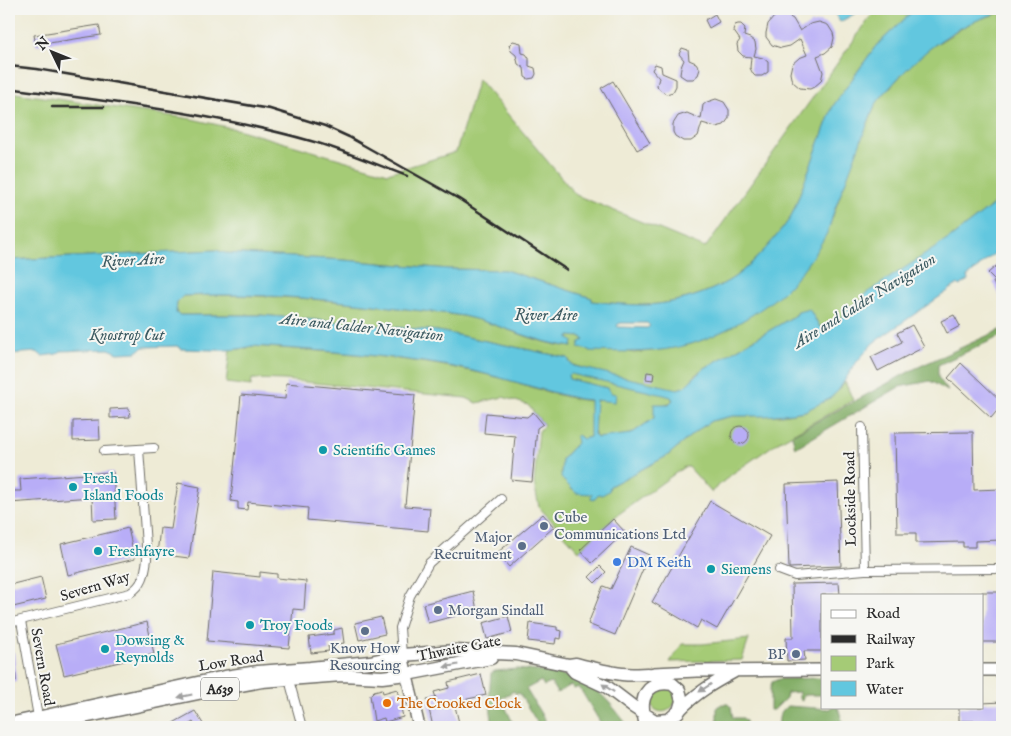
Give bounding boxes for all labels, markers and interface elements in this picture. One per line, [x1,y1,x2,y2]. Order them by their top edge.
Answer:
north arrow [28,28,78,78]
text: N [32,33,54,55]
water label: River Aire [101,249,166,273]
water label: Aire and Calder Navigation [788,250,940,355]
water label: River Aire [514,306,578,326]
water label: Aire and Calder Navigation [277,309,444,347]
water label: Knostrop Cut [89,326,165,346]
place label: Scientific Games [333,441,436,460]
marker: Scientific Games [317,444,329,456]
street label: Lockside Road [840,451,861,546]
place label: Fresh Island Foods [83,469,163,505]
marker: Fresh Island Foods [67,481,79,493]
place label: Cube Communications Ltd [554,508,687,544]
marker: Cube Communications Ltd [538,520,550,532]
place label: Major Recruitment [433,528,512,564]
marker: Major Recruitment [516,540,528,552]
place label: Freshfayre [108,542,175,561]
marker: Freshfayre [92,545,104,557]
place label: DM Keith [627,553,691,572]
marker: DM Keith [611,556,623,568]
place label: Siemens [721,560,771,579]
marker: Siemens [705,563,717,575]
street label: Severn Way [58,567,133,606]
legend [821,594,984,708]
place label: Morgan Sindall [448,601,545,620]
marker: Morgan Sindall [432,604,444,616]
text: Road [866,604,901,623]
place label: Troy Foods [260,616,333,635]
marker: Troy Foods [244,619,256,631]
marker: Know How Resourcing [359,625,371,637]
street label: Severn Road [26,627,59,708]
text: Railway [866,630,916,649]
place label: Dowsing & Reynolds [115,631,185,667]
street label: Thwaite Gate [416,631,503,666]
place label: Know How Resourcing [329,639,402,675]
marker: Dowsing & Reynolds [99,643,111,655]
place label: BP [767,645,786,664]
street label: Low Road [197,647,266,676]
marker: BP [790,648,802,660]
text: Park [866,654,896,673]
one-way arrow [443,662,459,670]
road number: A639 [201,678,239,701]
text: Water [866,680,904,699]
one-way arrow [601,683,614,693]
one-way arrow [698,683,711,693]
one-way arrow [178,692,193,700]
place label: The Crooked Clock [397,694,523,713]
marker: The Crooked Clock [381,697,393,709]

